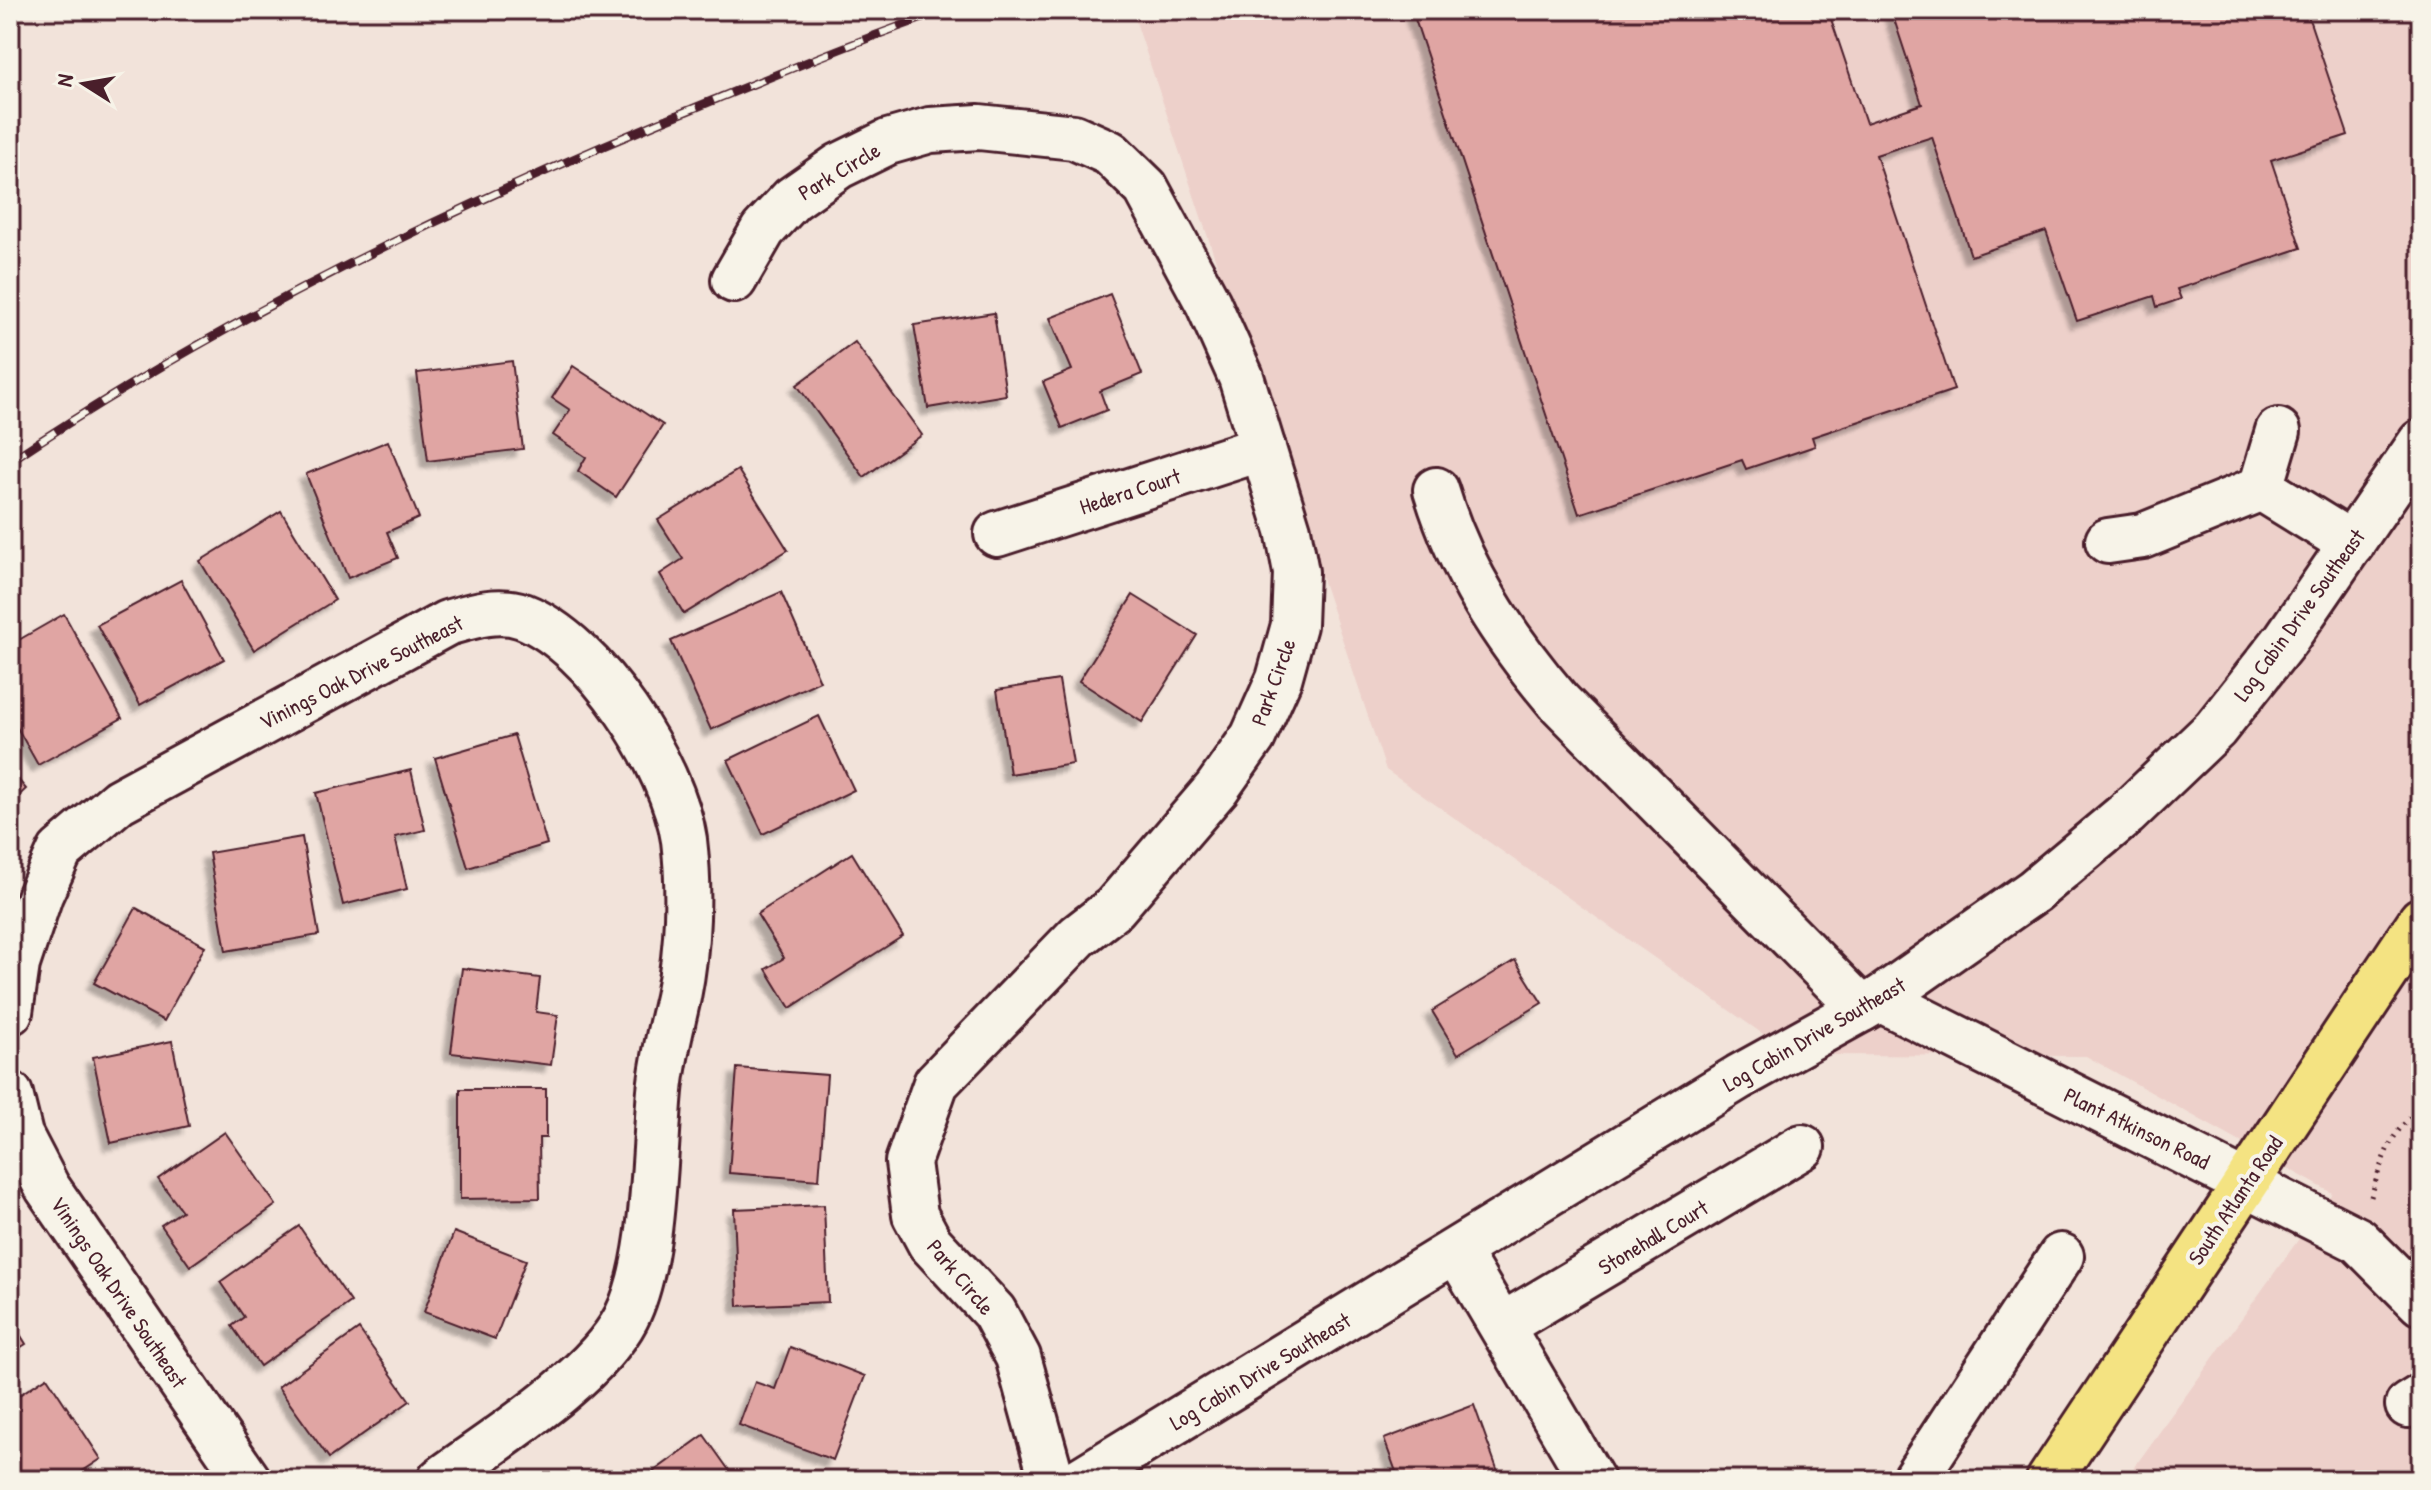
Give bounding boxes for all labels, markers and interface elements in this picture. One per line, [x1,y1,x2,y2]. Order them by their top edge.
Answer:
north arrow [44,44,124,124]
text: N [49,71,80,89]
street label: Park Circle [793,135,886,207]
street label: Hedera Court [1076,460,1185,521]
street label: Log Cabin Drive Southeast [2226,522,2372,707]
street label: Vinings Oak Drive Southeast [254,607,468,736]
street label: Park Circle [1243,634,1303,730]
street label: Log Cabin Drive Southeast [1717,969,1911,1098]
street label: Plant Atkinson Road [2059,1080,2215,1176]
street label: South Atlanta Road [2181,1129,2290,1270]
street label: Vinings Oak Drive Southeast [44,1190,195,1394]
street label: Stonehall Court [1592,1192,1714,1282]
street label: Park Circle [920,1233,1002,1321]
street label: Log Cabin Drive Southeast [1164,1305,1356,1437]

